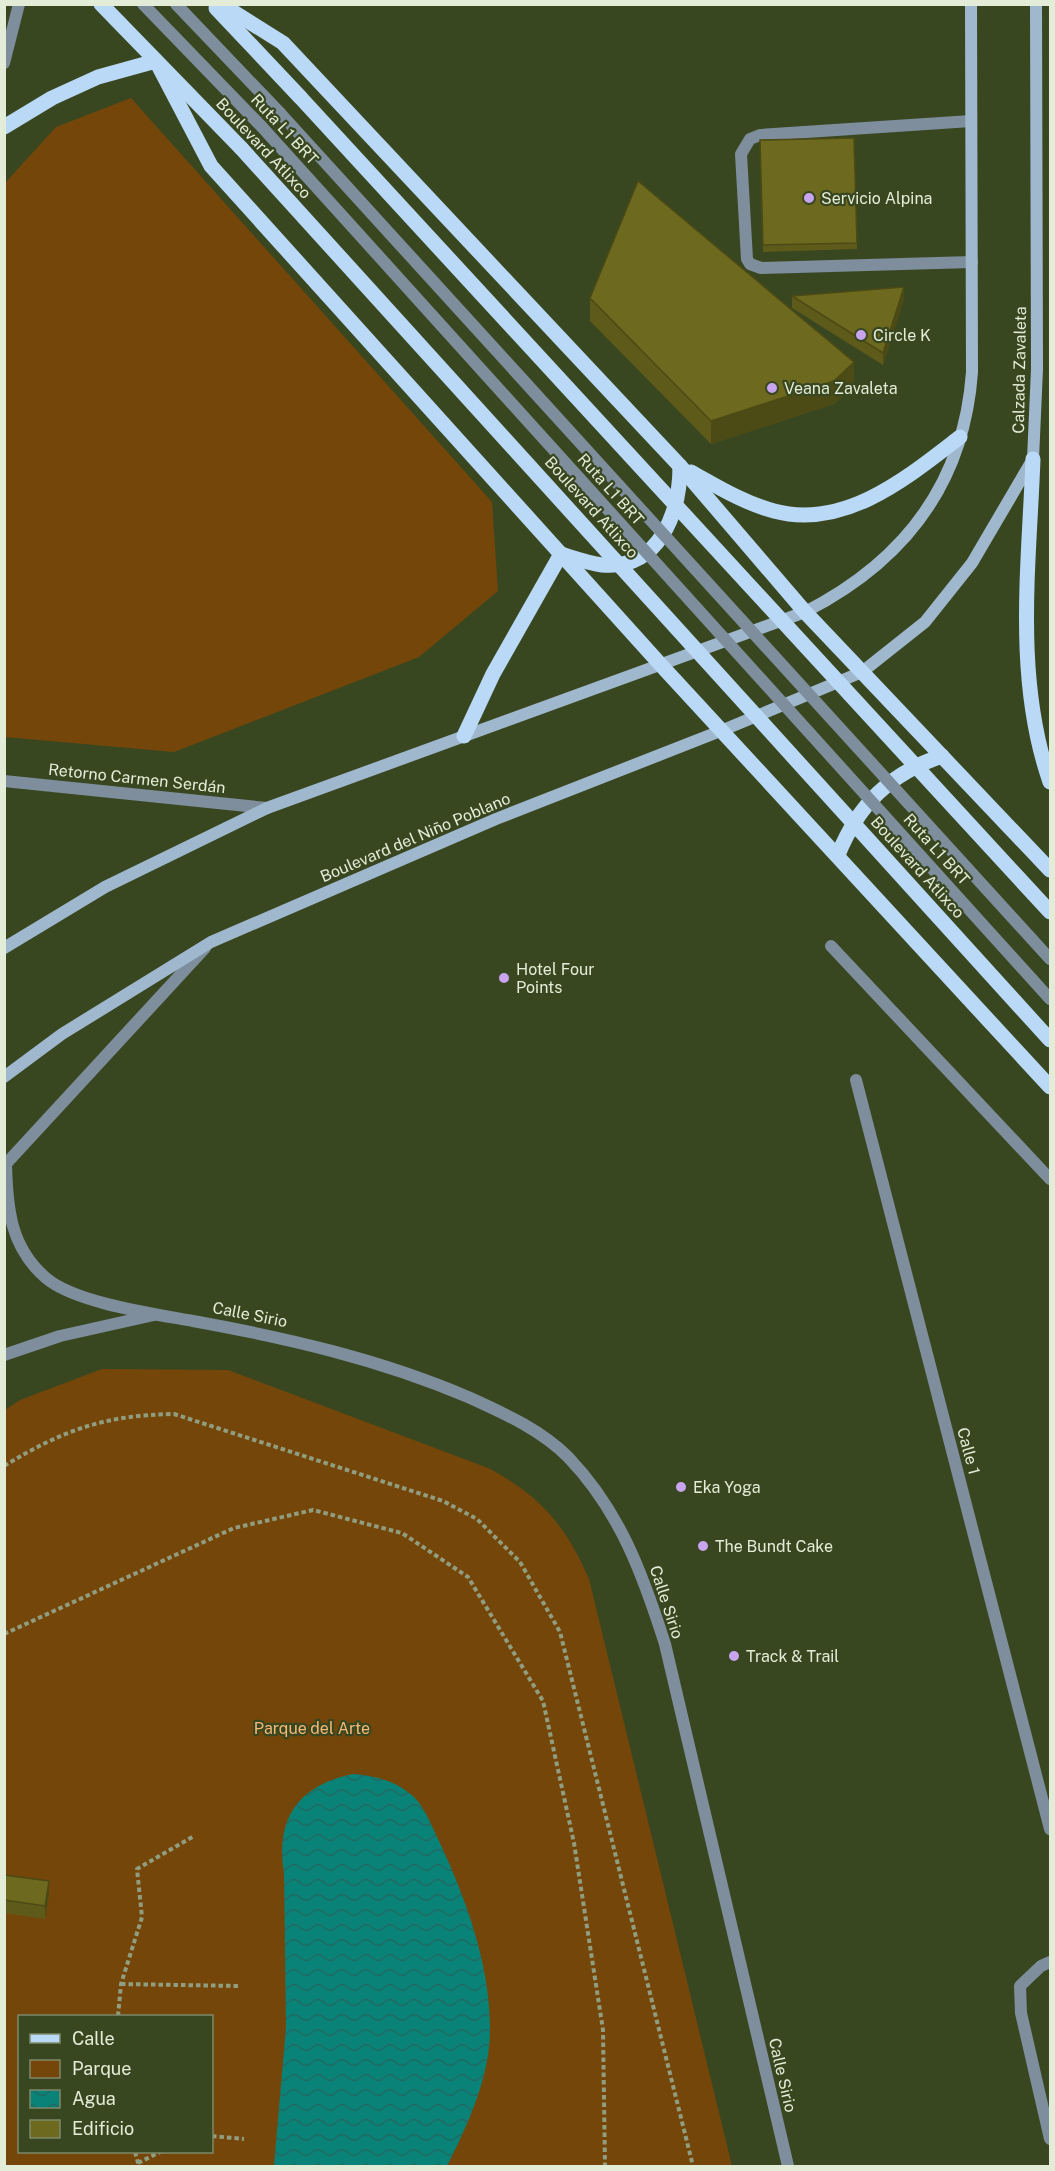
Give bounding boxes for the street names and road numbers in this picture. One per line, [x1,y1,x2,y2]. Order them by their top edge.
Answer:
street label: Ruta L1 BRT [247,90,322,169]
street label: Boulevard Atlixco [212,94,315,203]
street label: Calzada Zavaleta [1009,306,1030,434]
street label: Ruta L1 BRT [574,450,648,529]
street label: Boulevard Atlixco [541,452,642,562]
street label: Retorno Carmen Serdán [47,760,227,797]
street label: Boulevard del Niño Poblano [317,789,513,886]
street label: Ruta L1 BRT [900,810,974,889]
street label: Boulevard Atlixco [867,812,968,922]
street label: Calle Sirio [211,1298,289,1331]
street label: Calle 1 [953,1425,984,1477]
street label: Calle Sirio [646,1563,687,1641]
street label: Calle Sirio [765,2036,800,2114]

